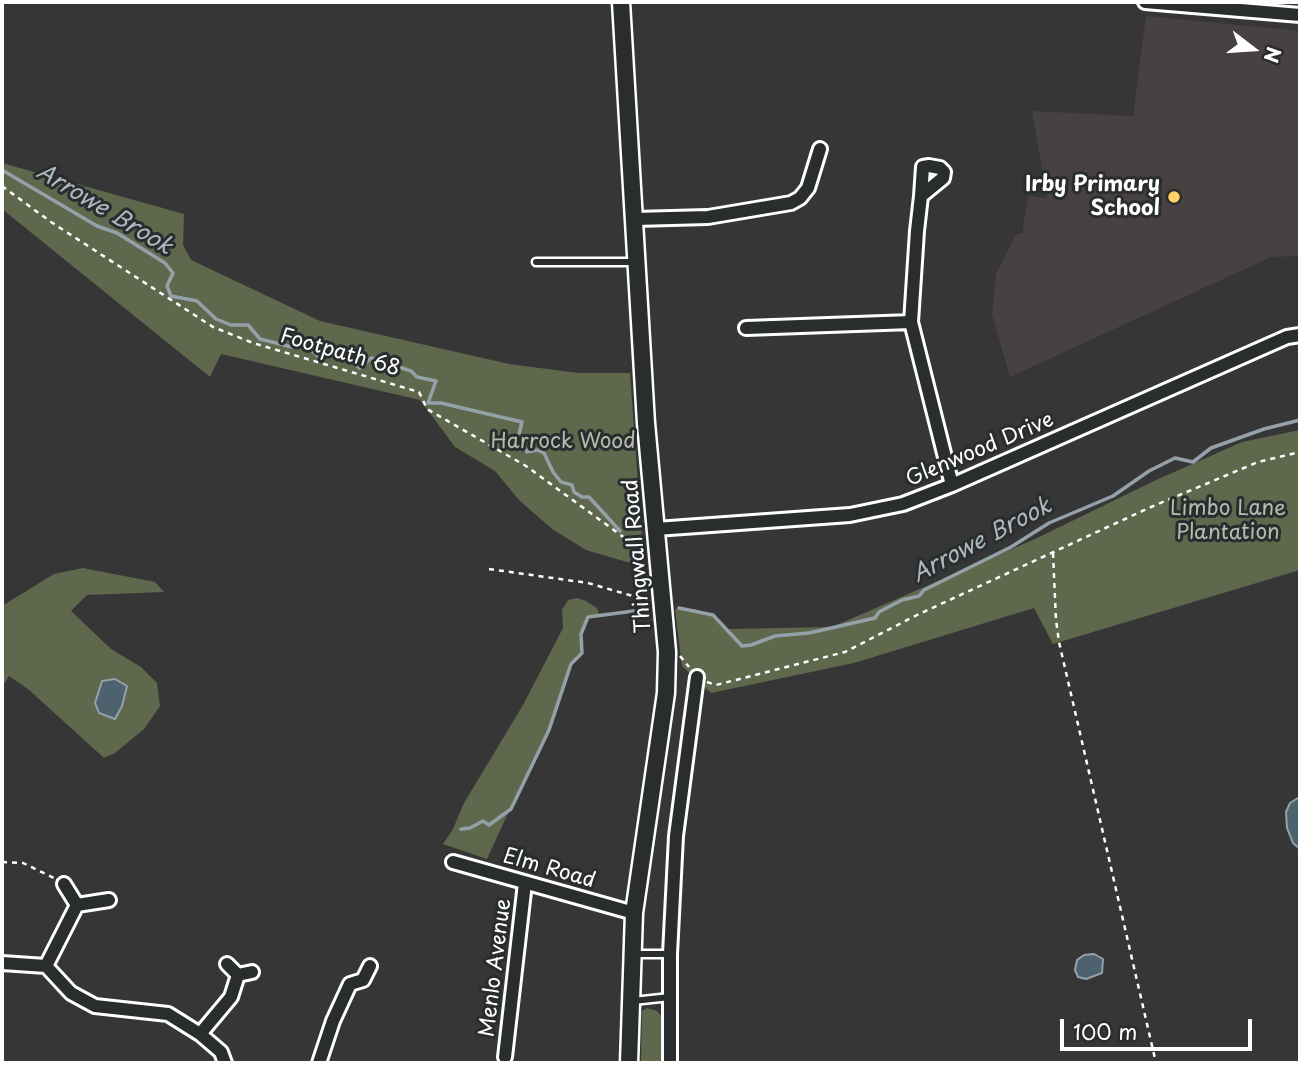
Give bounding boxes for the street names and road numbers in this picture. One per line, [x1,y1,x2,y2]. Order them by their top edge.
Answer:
street label: Footpath 68 [277,324,403,382]
street label: Glenwood Drive [902,408,1058,492]
street label: Thingwall Road [619,478,657,634]
street label: Elm Road [500,844,598,894]
street label: Menlo Avenue [475,897,517,1039]

